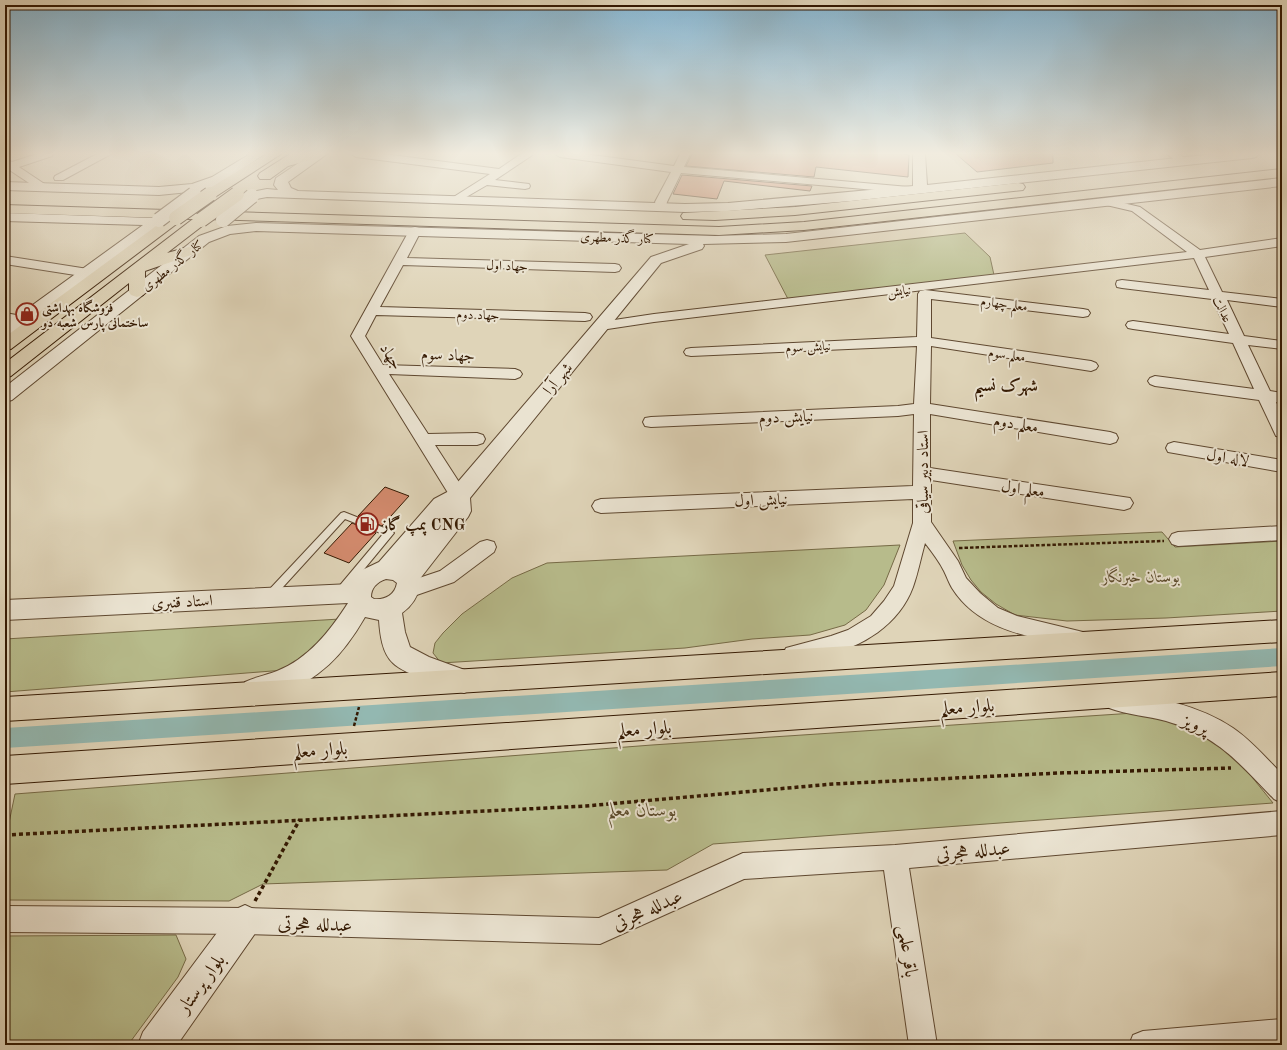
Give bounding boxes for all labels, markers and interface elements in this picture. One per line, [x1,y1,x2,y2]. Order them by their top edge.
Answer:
street label: کنار گذر مطهری [580,227,654,247]
street label: کنار گذر مطهری [137,235,207,295]
street label: جهاد اول [486,259,528,274]
street label: نيايش [886,284,912,301]
street label: عدالت [1210,294,1234,325]
street label: معلم چهارم [979,295,1028,320]
place label: فروشگاه بهداشتی ساختمانی پارس شعبه دو [40,299,148,332]
shop icon: فروشگاه بهداشتی ساختمانی پارس شعبه دو [14,301,40,327]
street label: جهاد دوم [456,308,500,327]
street label: نیایش سوم [785,340,831,359]
street label: جهاد [376,341,404,373]
street label: معلم سوم [986,346,1026,370]
street label: جهاد سوم [421,347,475,370]
street label: شهر آرا [538,358,577,399]
district label: شهرک نسیم [974,377,1038,402]
street label: نیایش دوم [758,409,814,432]
street label: معلم دوم [991,413,1039,443]
street label: استاد دبیر سیاقی [915,430,932,514]
street label: لاله اول [1205,447,1250,471]
street label: معلم اول [999,478,1046,508]
street label: نیایش اول [734,492,788,511]
fuel station icon: پمپ گاز CNG [354,511,380,537]
place label: پمپ گاز CNG [380,515,466,537]
park label: بوستان خبرنگار [1101,566,1180,587]
street label: استاد قنبری [151,593,213,614]
street label: بلوار معلم [939,696,996,728]
street label: پرویز [1177,710,1213,741]
street label: بلوار معلم [616,718,673,750]
street label: بلوار معلم [292,739,349,771]
park label: بوستان معلم [607,801,677,829]
street label: عبدلله هجرتی [935,840,1011,866]
street label: عبدلله هجرتی [610,887,686,936]
street label: عبدلله هجرتی [277,915,353,937]
street label: باقر علمی [891,924,920,979]
street label: بلوار پرستار [173,951,230,1020]

